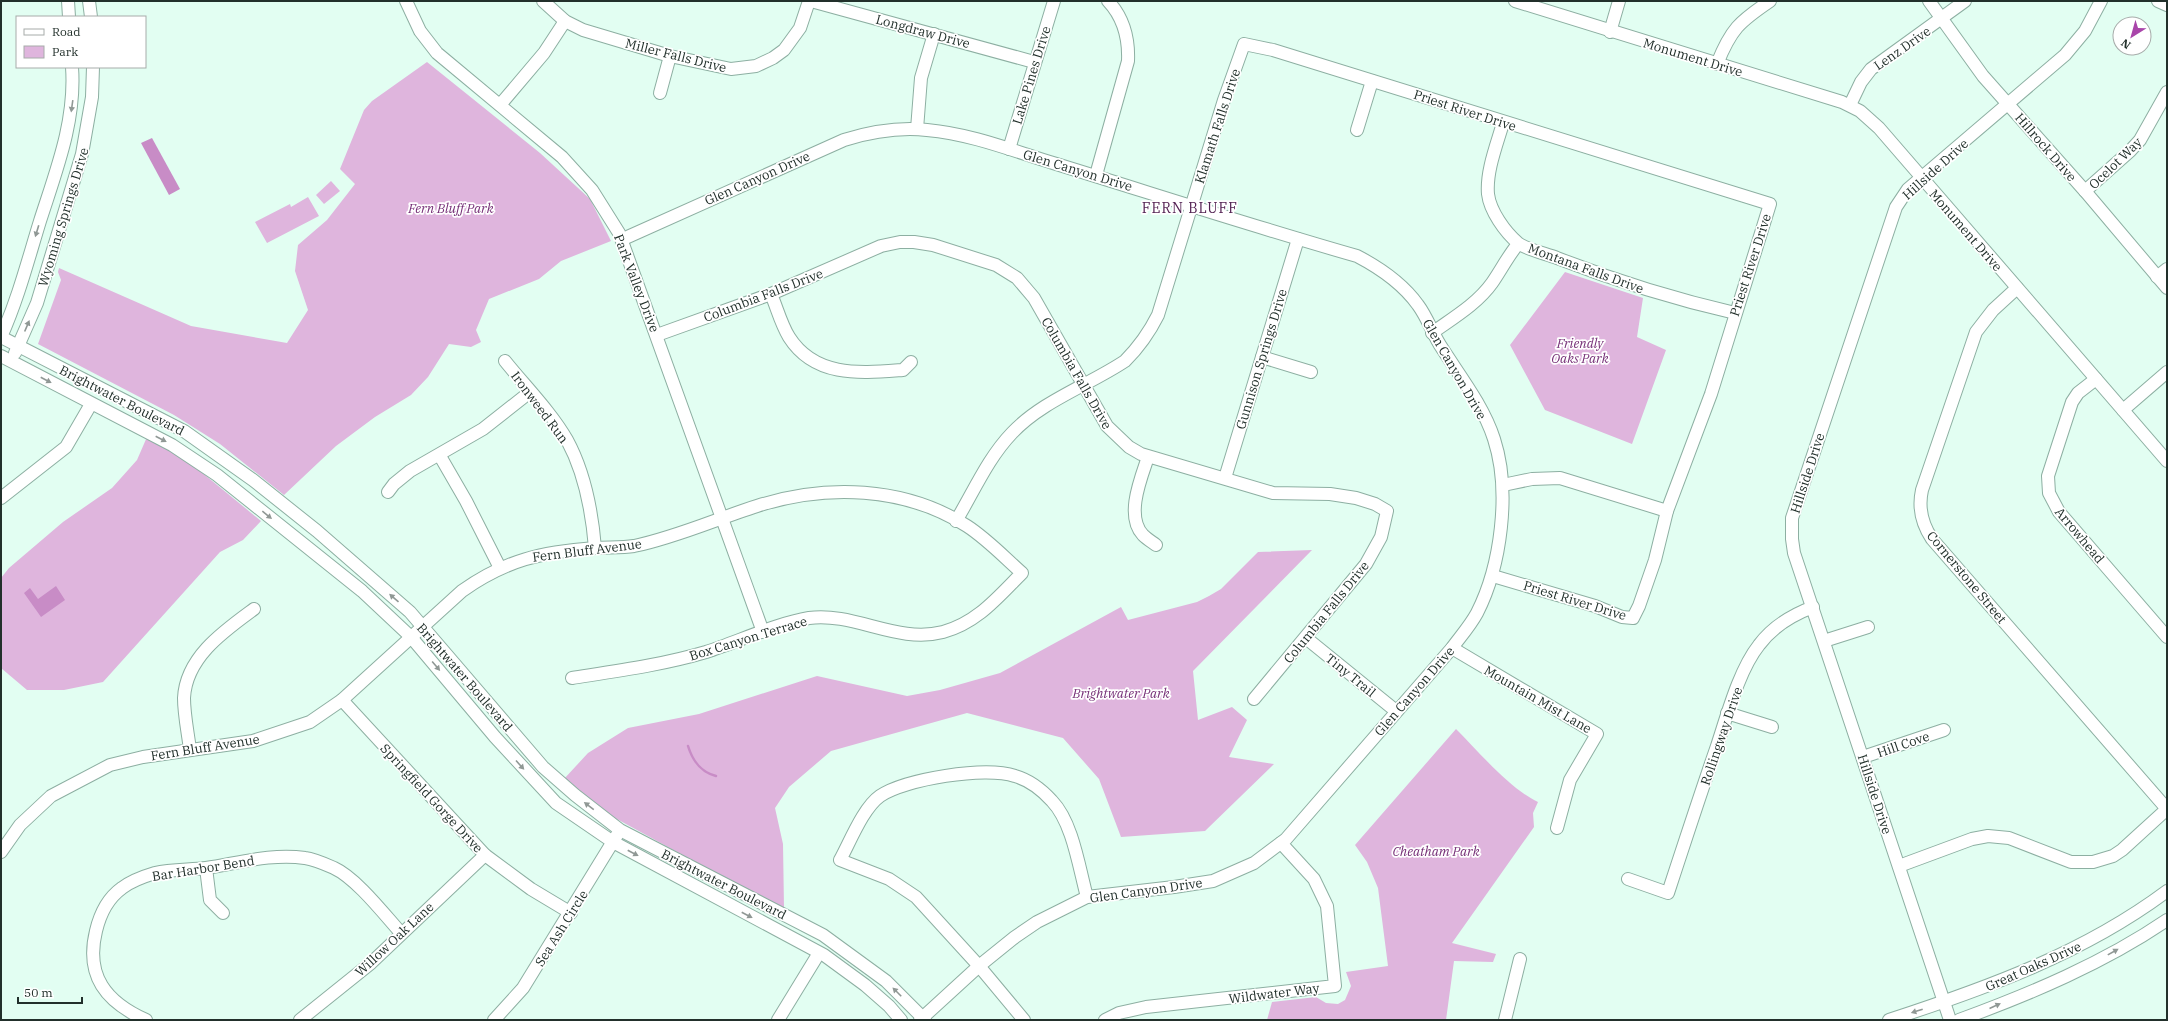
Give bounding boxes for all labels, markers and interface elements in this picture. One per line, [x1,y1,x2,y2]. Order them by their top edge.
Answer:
street label: Longdraw Drive [874,11,972,52]
legend [16,16,146,68]
north arrow [2112,16,2152,56]
street label: Lenz Drive [1871,23,1934,74]
text: Road [52,24,81,39]
street label: Lake Pines Drive [1008,24,1055,126]
street label: Monument Drive [1641,34,1745,81]
street label: Miller Falls Drive [624,35,728,76]
text: N [2118,36,2134,52]
text: Park [52,44,78,59]
street label: Klamath Falls Drive [1191,66,1244,186]
street label: Priest River Drive [1411,86,1518,135]
one-way arrow [69,100,75,112]
street label: Hillrock Drive [2011,109,2080,185]
street label: Ocelot Way [2085,134,2146,193]
street label: Hillside Drive [1899,135,1972,204]
street label: Wyoming Springs Drive [34,146,93,289]
street label: Glen Canyon Drive [1021,146,1135,195]
street label: Glen Canyon Drive [702,148,812,209]
street label: Monument Drive [1925,186,2006,275]
district label: FERN BLUFF [1142,199,1238,217]
park label: Fern Bluff Park [407,200,494,217]
street label: Priest River Drive [1726,212,1775,319]
one-way arrow [34,225,40,237]
street label: Park Valley Drive [610,232,663,335]
street label: Montana Falls Drive [1526,240,1646,297]
street label: Columbia Falls Drive [701,265,825,326]
street label: Gunnison Springs Drive [1232,287,1291,431]
street label: Columbia Falls Drive [1038,314,1116,432]
street label: Glen Canyon Drive [1419,316,1490,423]
one-way arrow [25,319,31,331]
park label: Friendly Oaks Park [1551,335,1609,367]
street label: Brightwater Boulevard [56,362,187,439]
street label: Ironweed Run [507,368,572,447]
one-way arrow [40,376,52,383]
street label: Hillside Drive [1787,431,1828,515]
one-way arrow [155,436,167,443]
street label: Arrowhead [2051,504,2108,567]
one-way arrow [261,511,272,520]
street label: Cornerstone Street [1923,528,2010,627]
street label: Fern Bluff Avenue [531,535,643,566]
street label: Columbia Falls Drive [1280,558,1373,667]
street label: Priest River Drive [1521,577,1628,624]
one-way arrow [388,594,399,603]
street label: Box Canyon Terrace [687,612,809,664]
street label: Brightwater Boulevard [413,620,516,735]
street label: Glen Canyon Drive [1371,643,1458,740]
street label: Tiny Trail [1322,650,1379,701]
one-way arrow [431,661,440,672]
street label: Mountain Mist Lane [1481,662,1595,737]
park label: Brightwater Park [1071,685,1170,702]
street label: Rollingway Drive [1697,685,1746,788]
street label: Hill Cove [1875,728,1932,761]
street label: Fern Bluff Avenue [149,730,261,764]
street label: Springfield Gorge Drive [377,740,487,856]
street label: Hillside Drive [1854,752,1895,836]
one-way arrow [515,760,525,770]
one-way arrow [583,802,594,810]
park label: Cheatham Park [1392,843,1480,860]
street label: Brightwater Boulevard [658,846,789,923]
one-way arrow [627,850,639,856]
street label: Bar Harbor Bend [151,852,256,885]
street label: Glen Canyon Drive [1089,874,1203,907]
street label: Sea Ash Circle [531,887,592,970]
street label: Willow Oak Lane [351,898,437,980]
one-way arrow [742,911,753,918]
street label: Great Oaks Drive [1983,938,2084,995]
one-way arrow [2107,948,2119,955]
scale bar [18,979,82,1005]
street label: Wildwater Way [1228,979,1320,1007]
text: 50 m [24,985,53,1000]
one-way arrow [892,987,902,997]
one-way arrow [1989,1002,2001,1009]
one-way arrow [1910,1008,1922,1014]

